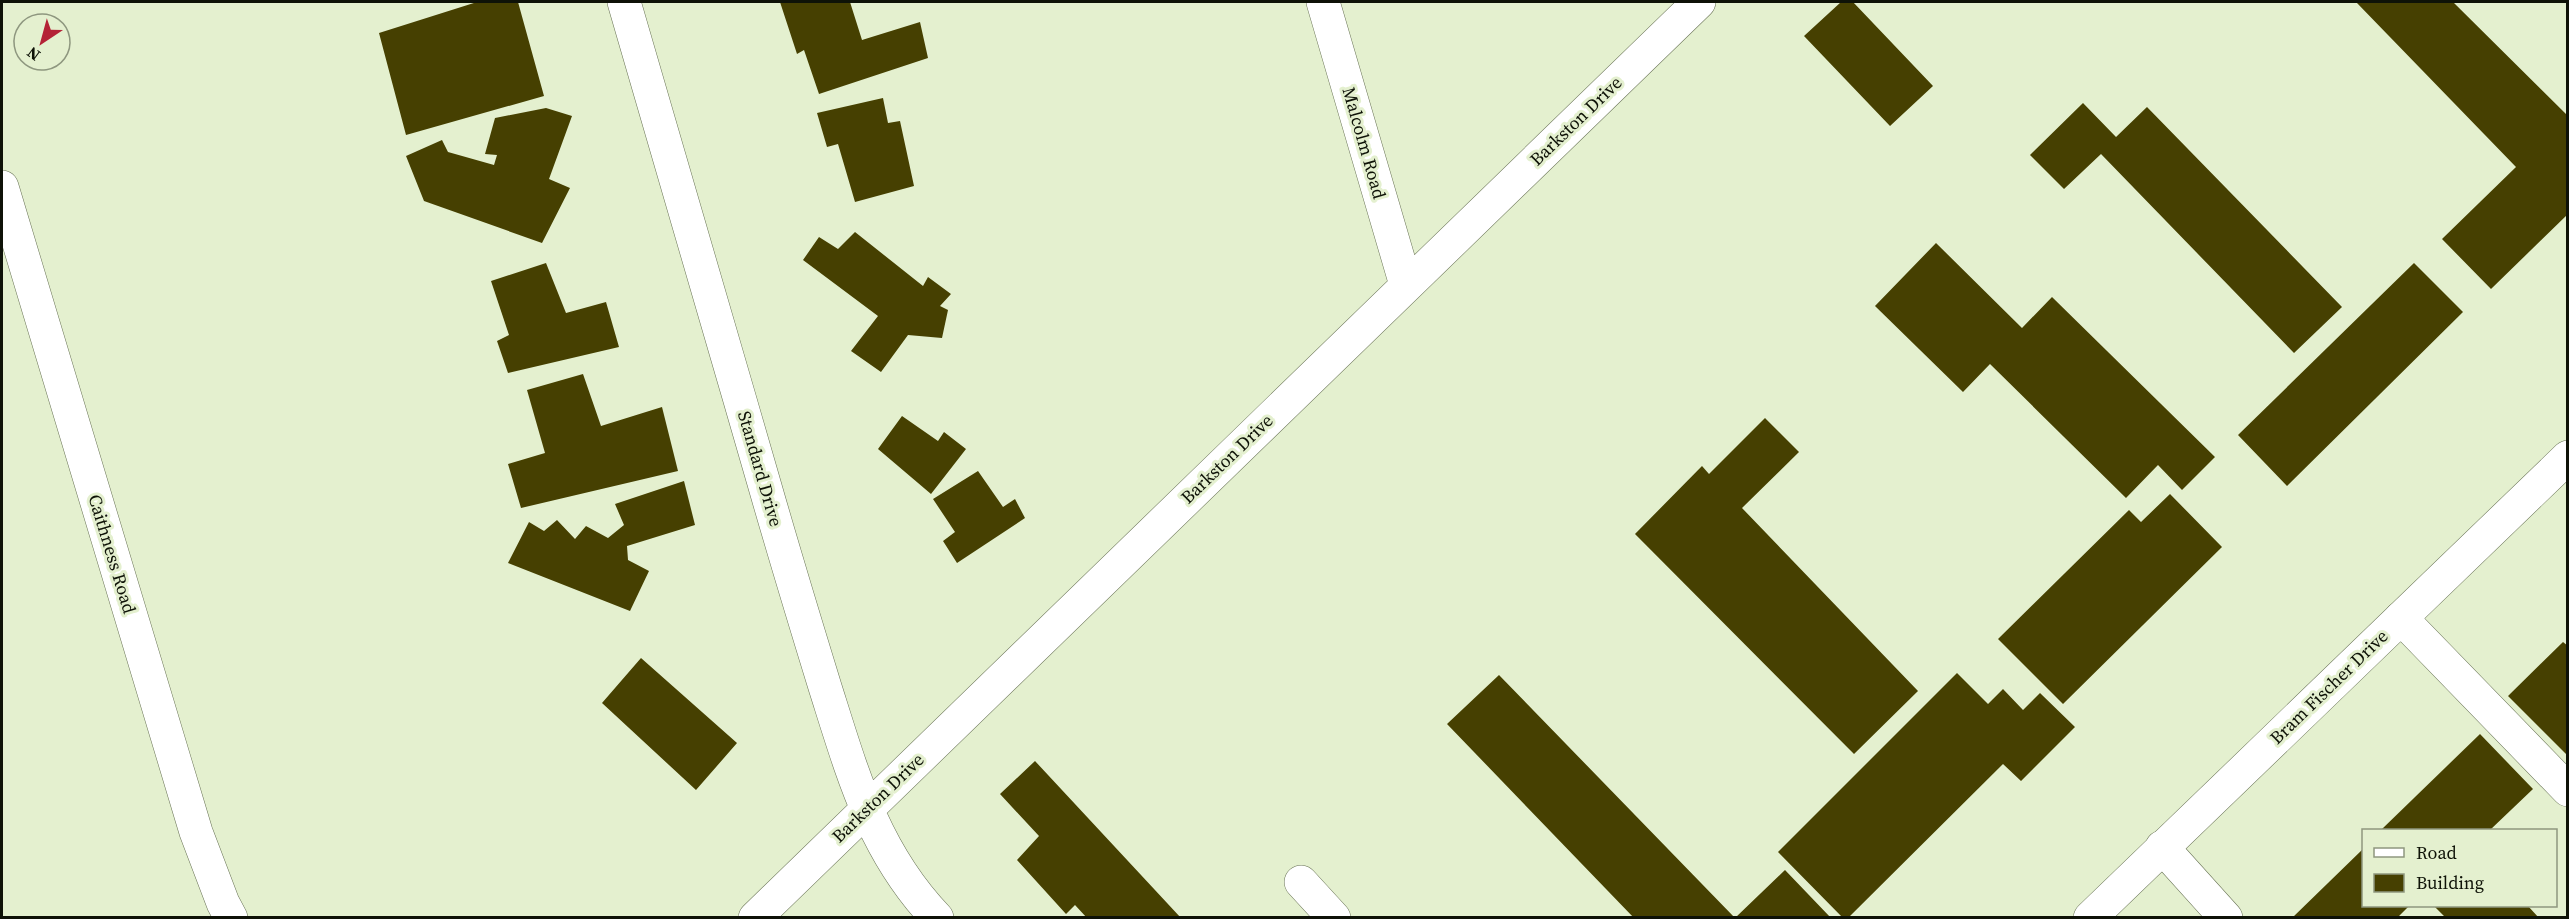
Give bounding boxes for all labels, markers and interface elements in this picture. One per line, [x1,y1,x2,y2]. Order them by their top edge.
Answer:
north arrow [12,12,72,72]
text: N [22,42,44,66]
street label: Barkston Drive [1524,70,1627,171]
street label: Malcolm Road [1337,84,1392,202]
street label: Standard Drive [732,408,789,530]
street label: Barkston Drive [1175,408,1278,509]
street label: Caithness Road [83,491,142,616]
street label: Bram Fischer Drive [2264,624,2393,750]
street label: Barkston Drive [826,747,929,848]
legend [2362,829,2557,907]
text: Road [2416,840,2457,865]
text: Building [2416,870,2484,895]

